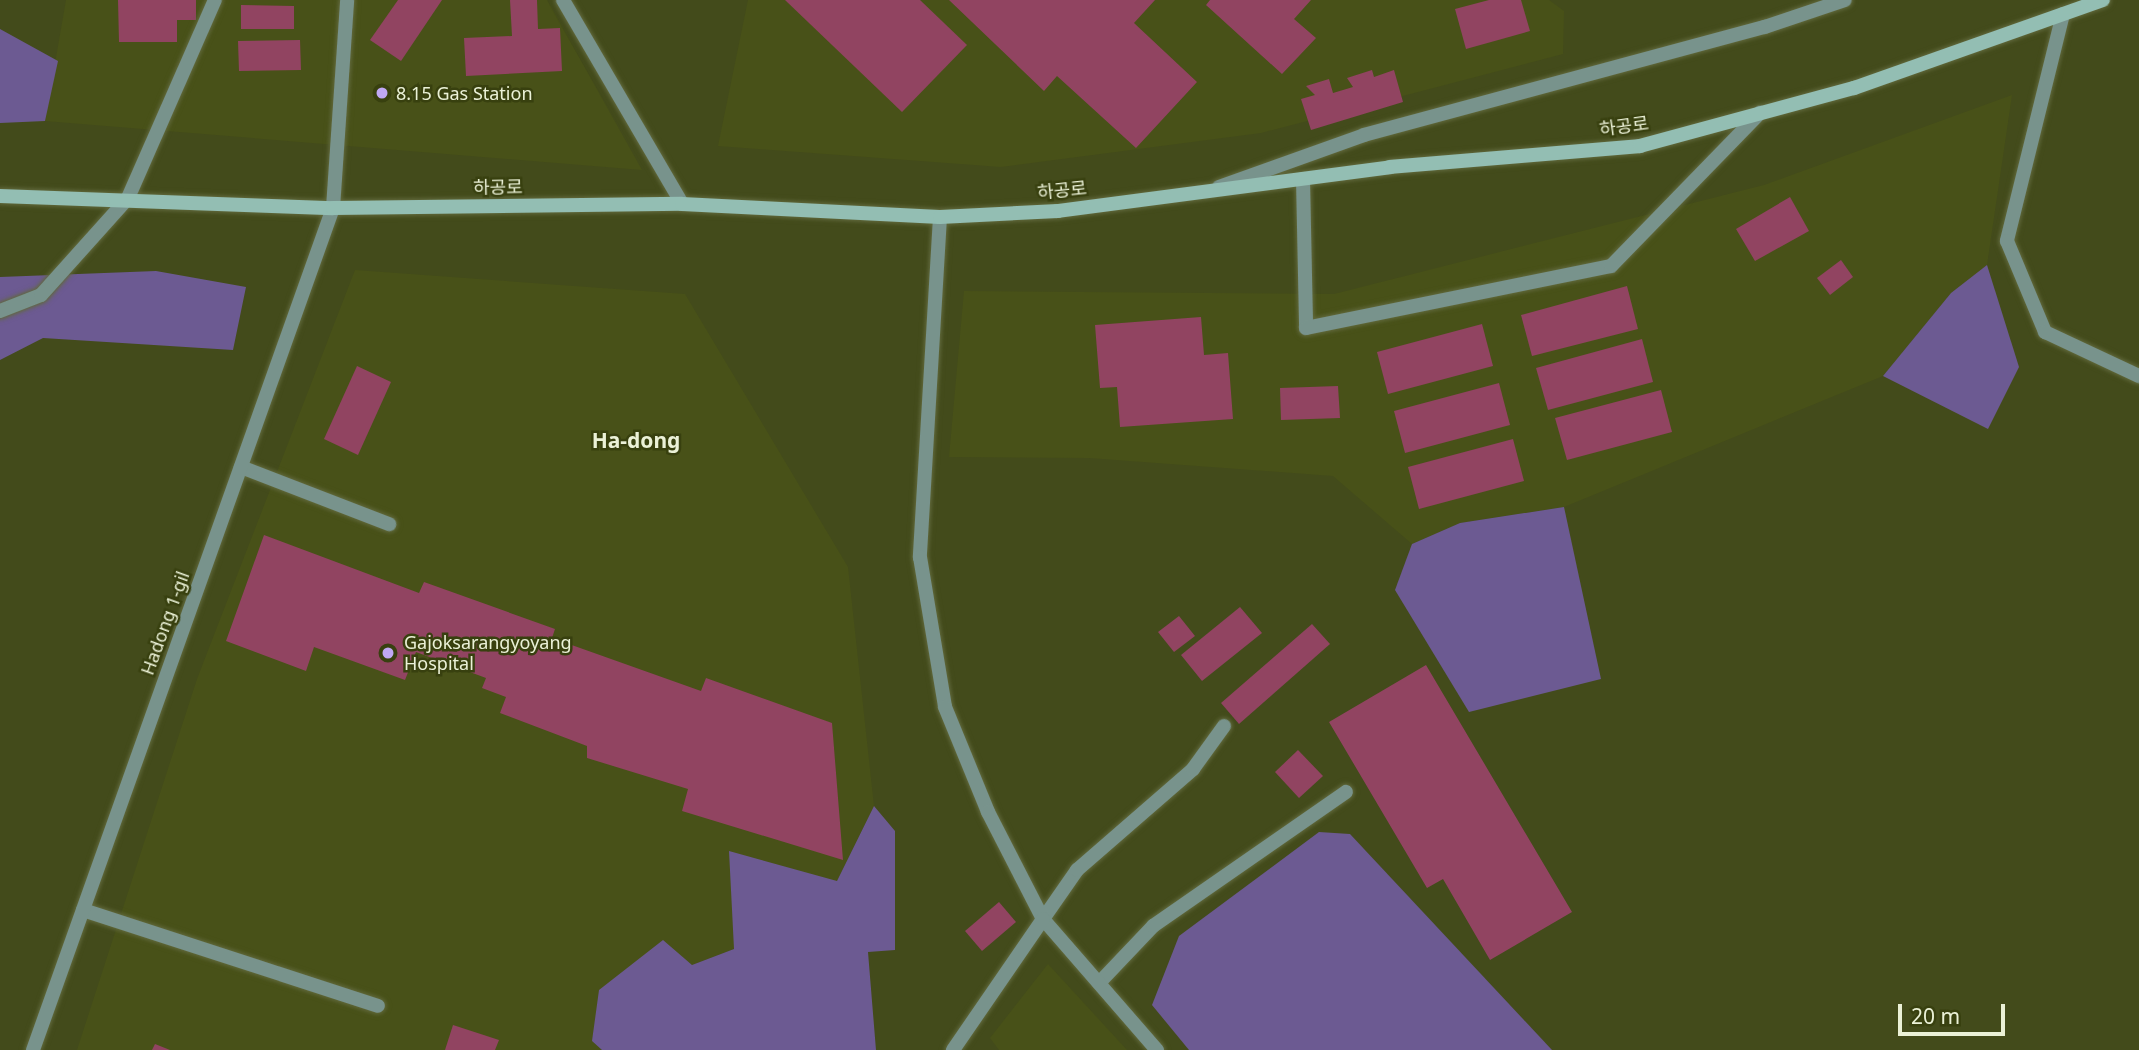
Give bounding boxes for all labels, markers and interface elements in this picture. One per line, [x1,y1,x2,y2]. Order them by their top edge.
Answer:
place label: 8.15 Gas Station [396,82,533,104]
marker: 8.15 Gas Station [374,85,390,101]
street label: 하공로 [1598,112,1650,140]
street label: 하공로 [473,176,523,198]
street label: 하공로 [1036,177,1088,203]
district label: Ha-dong [592,427,680,453]
street label: Hadong 1-gil [136,568,194,678]
place label: Gajoksarangyoyang Hospital [404,632,572,674]
marker: Gajoksarangyoyang Hospital [378,643,398,663]
scale bar [1901,990,2008,1034]
text: 20 m [1911,1002,1960,1030]

